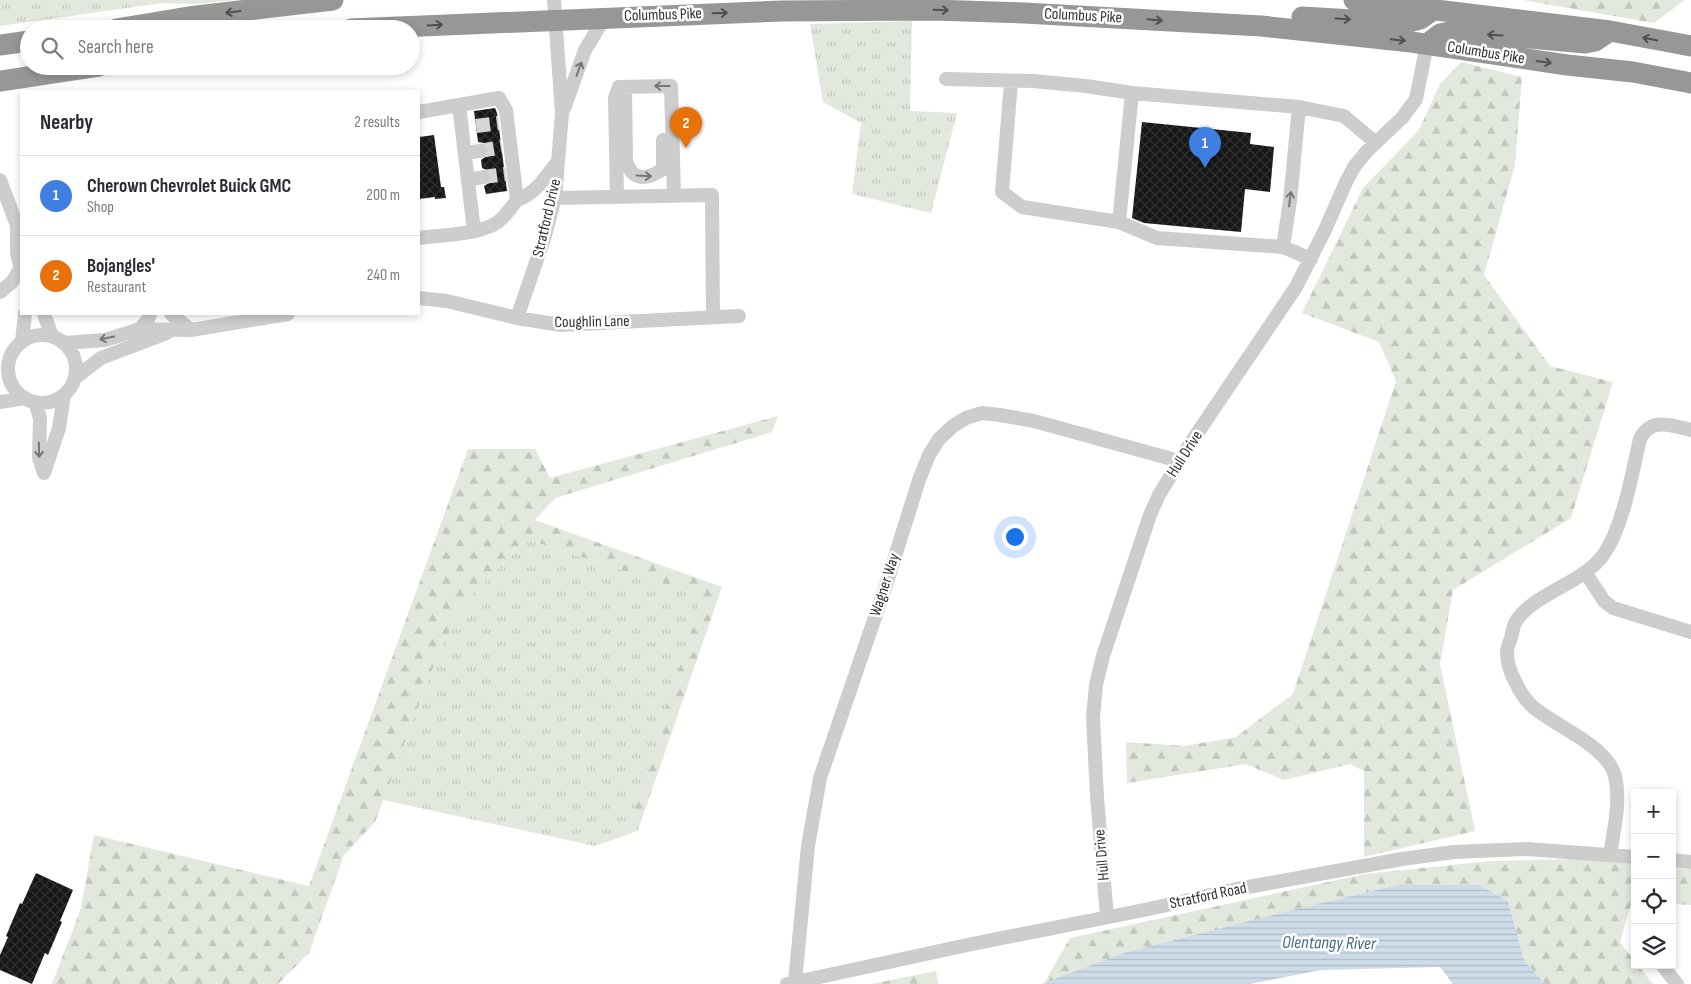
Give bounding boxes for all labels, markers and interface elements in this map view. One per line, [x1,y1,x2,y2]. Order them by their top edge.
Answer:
street label: Columbus Pike [624,4,702,26]
street label: Columbus Pike [1044,4,1122,28]
one-way arrow [932,6,948,15]
one-way arrow [225,7,241,17]
one-way arrow [711,9,727,18]
one-way arrow [1334,15,1350,24]
one-way arrow [1147,16,1163,25]
search box [20,20,420,75]
one-way arrow [426,20,443,30]
one-way arrow [1487,30,1503,39]
one-way arrow [1643,33,1659,43]
icon: search [38,34,66,62]
text: Search here [78,36,154,59]
one-way arrow [1390,36,1406,45]
street label: Columbus Pike [1446,38,1526,68]
one-way arrow [1536,57,1552,67]
one-way arrow [575,61,584,77]
one-way arrow [655,81,671,91]
pin: 2 [670,107,702,148]
text: Nearby [40,110,93,135]
text: 2 results [354,113,400,132]
pin: 1 [1189,127,1221,168]
one-way arrow [636,171,652,180]
text: Cherown Chevrolet Buick GMC [87,175,291,198]
street label: Stratford Drive [529,177,565,259]
text: 1 [53,186,59,205]
text: 200 m [366,186,400,205]
one-way arrow [1285,191,1295,207]
text: Shop [87,198,114,217]
text: Bojangles' [87,255,155,278]
text: 2 [52,266,60,285]
text: 240 m [367,266,400,285]
text: Restaurant [87,278,146,297]
street label: Coughlin Lane [554,312,630,332]
one-way arrow [100,334,116,344]
street label: Hull Drive [1163,427,1207,481]
one-way arrow [34,442,44,458]
your location [1002,524,1028,550]
street label: Wagner Way [866,551,904,619]
map controls [1631,789,1676,969]
button: + [1631,789,1676,834]
street label: Hull Drive [1090,829,1114,881]
button: − [1631,834,1676,879]
street label: Stratford Road [1168,879,1248,913]
button: locate [1631,879,1676,924]
button: layers [1631,924,1676,969]
water label: Olentangy River [1282,932,1377,954]

